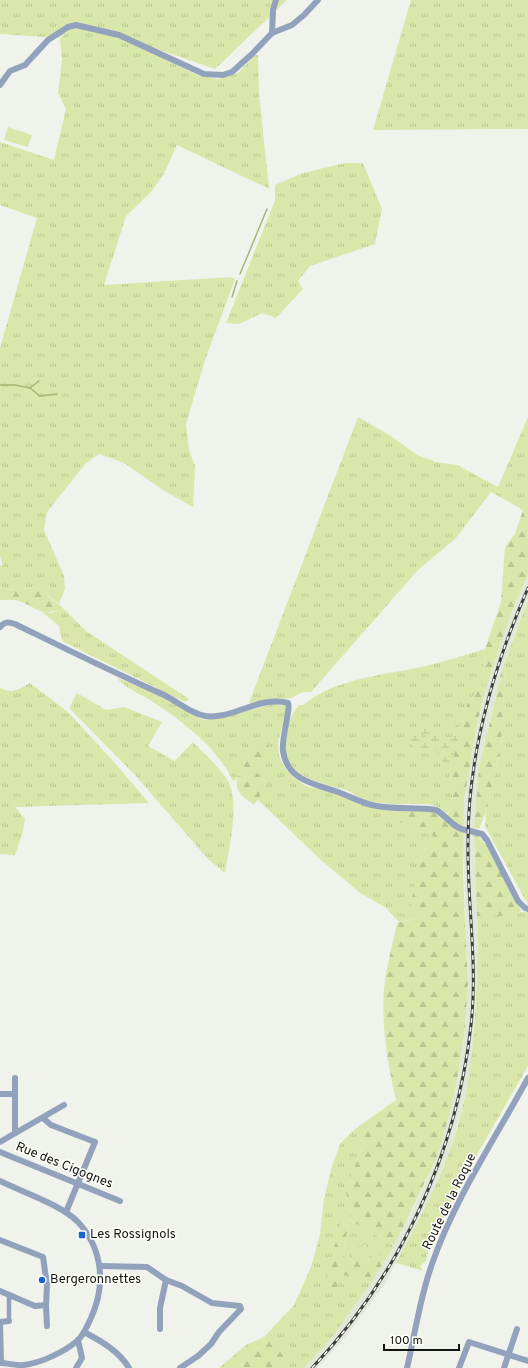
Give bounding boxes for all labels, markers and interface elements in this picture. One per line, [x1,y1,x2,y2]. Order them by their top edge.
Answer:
street label: Rue des Cigognes [13,1139,115,1193]
street label: Route de la Roque [420,1151,480,1253]
place label: Les Rossignols [90,1227,176,1243]
marker: Les Rossignols [77,1230,87,1240]
place label: Bergeronnettes [50,1272,141,1288]
marker: Bergeronnettes [37,1275,47,1285]
scale bar [384,1326,459,1352]
text: 100 m [390,1333,423,1349]

